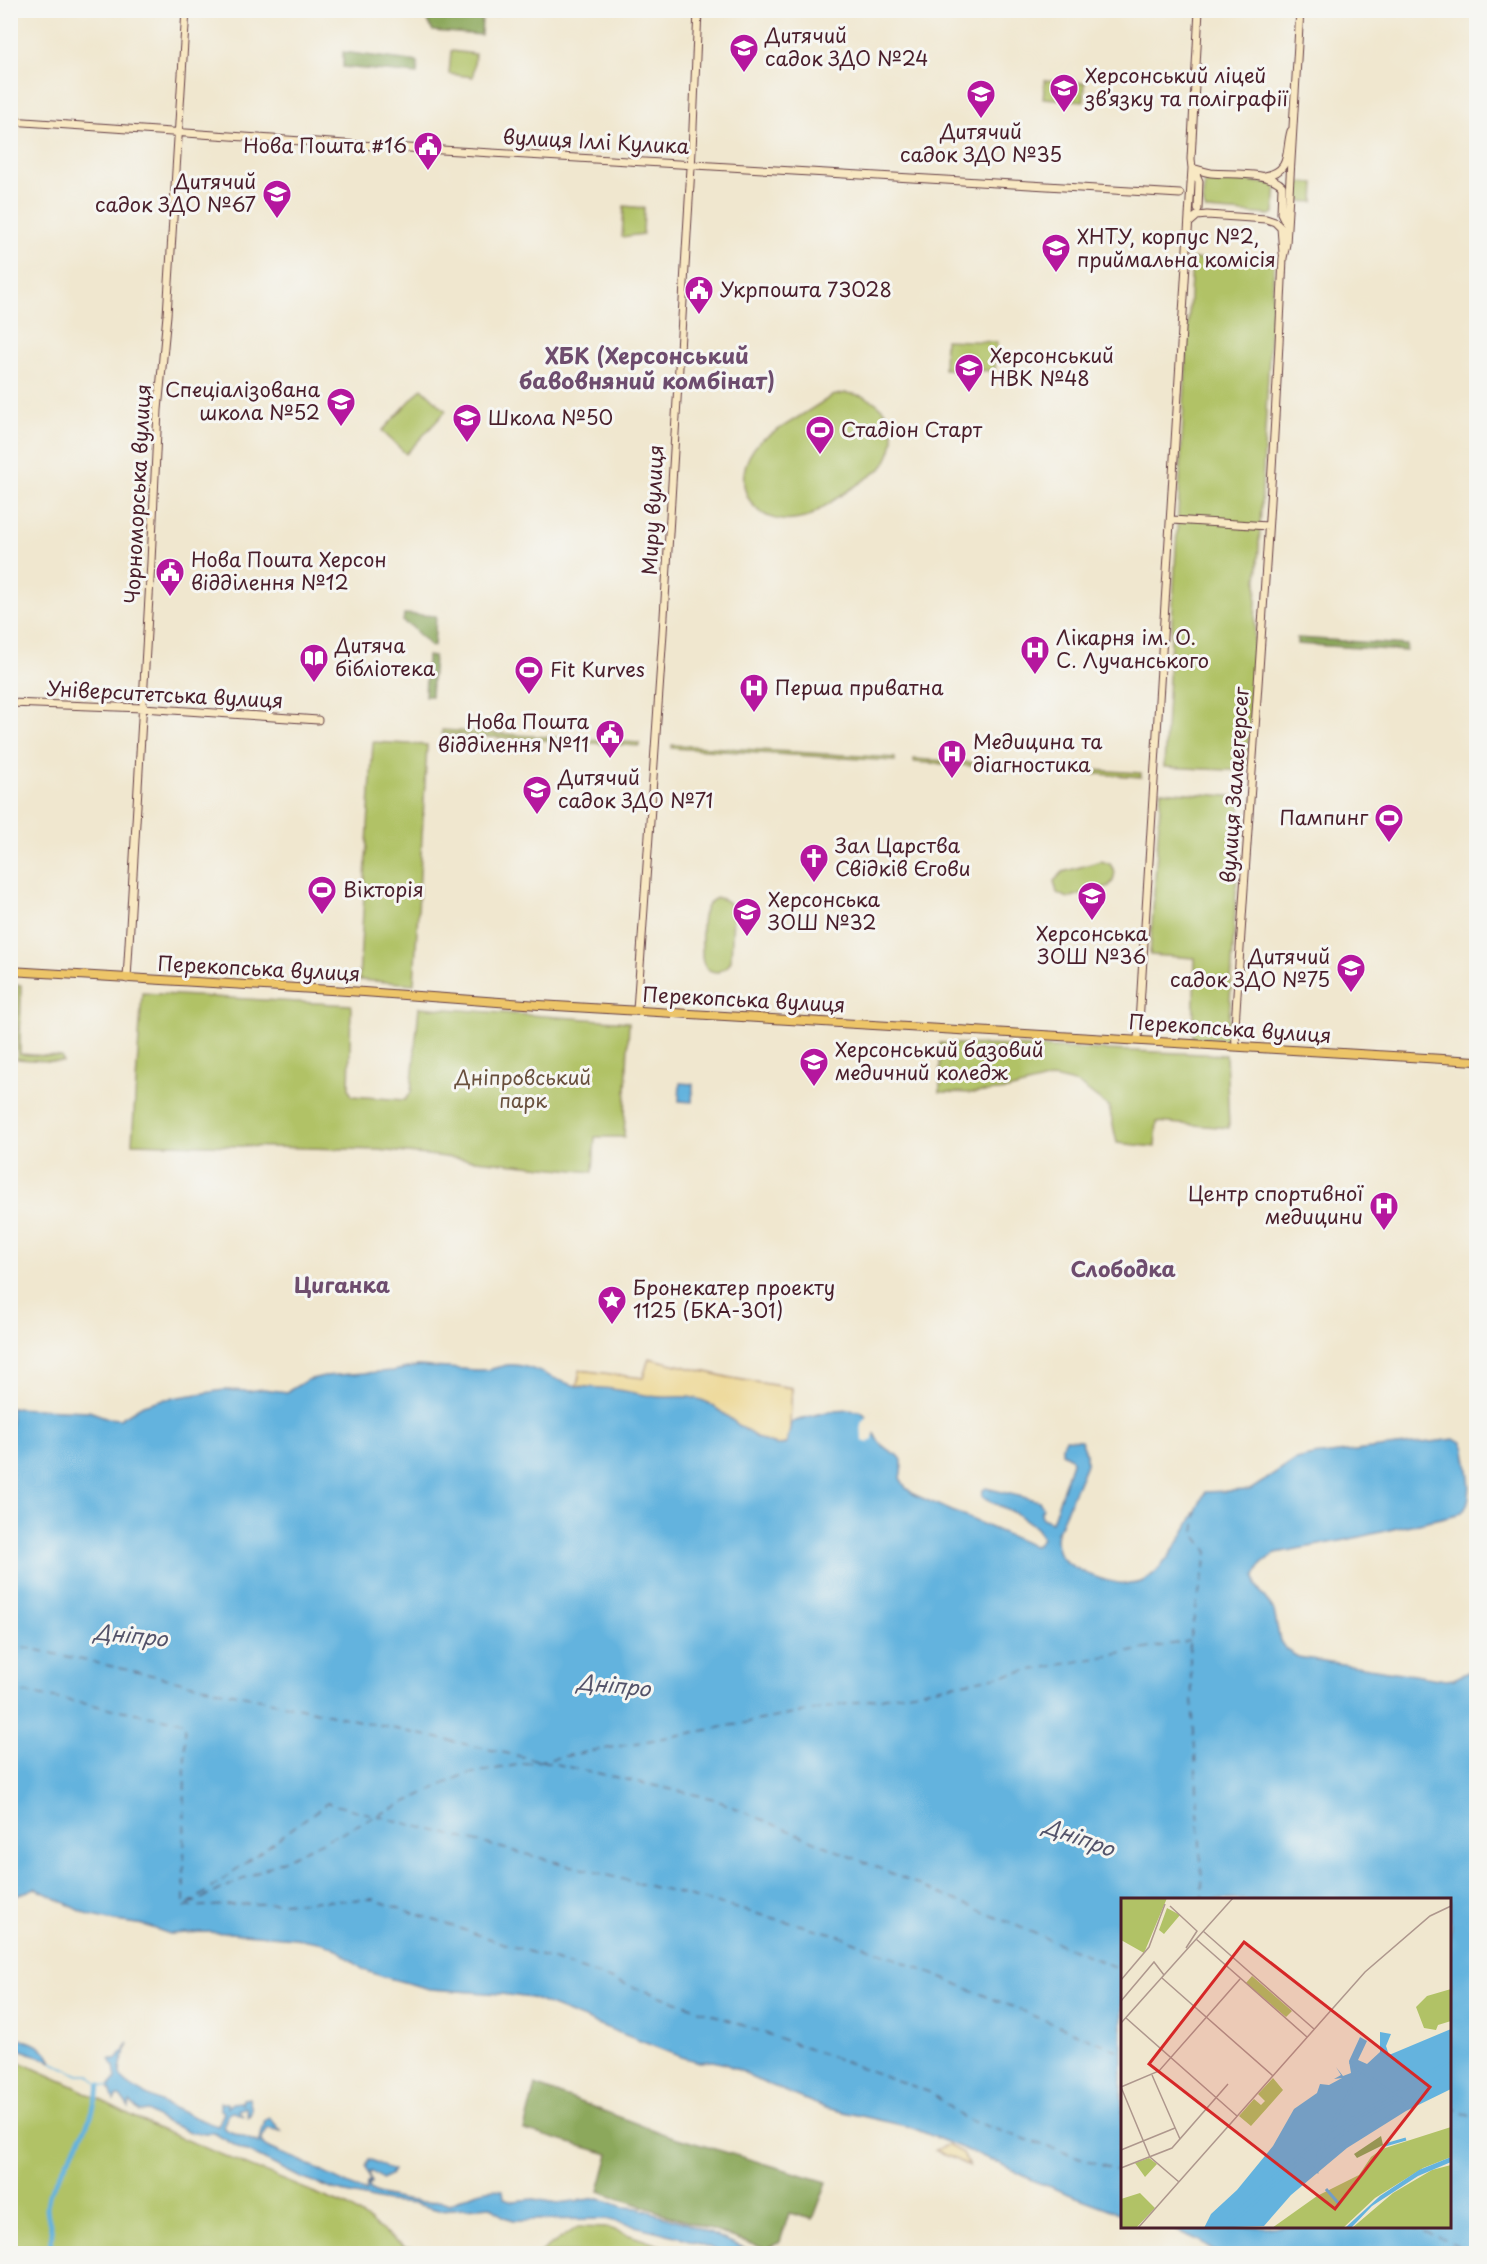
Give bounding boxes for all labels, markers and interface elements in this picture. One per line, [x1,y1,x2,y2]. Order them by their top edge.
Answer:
place label: Дитячий садок ЗДО №24 [764,20,929,73]
school or university icon: Дитячий садок ЗДО №24 [728,32,760,74]
place label: Херсонський ліцей зв’язку та поліграфії [1084,60,1289,113]
school or university icon: Херсонський ліцей зв’язку та поліграфії [1048,72,1080,114]
school or university icon: Дитячий садок ЗДО №35 [965,78,997,120]
place label: Дитячий садок ЗДО №35 [900,116,1062,169]
street label: вулиця Іллі Кулика [502,121,690,161]
place label: Нова Пошта #16 [243,130,407,160]
public building icon: Нова Пошта #16 [412,130,444,172]
place label: Дитячий садок ЗДО №67 [95,166,256,219]
school or university icon: Дитячий садок ЗДО №67 [261,178,293,220]
place label: ХНТУ, корпус №2, приймальна комісія [1077,221,1276,274]
school or university icon: ХНТУ, корпус №2, приймальна комісія [1040,232,1072,274]
public building icon: Укрпошта 73028 [683,274,715,316]
place label: Укрпошта 73028 [720,274,892,304]
district label: ХБК (Херсонський бавовняний комбінат) [519,338,775,396]
place label: Херсонський НВК №48 [990,340,1114,393]
school or university icon: Херсонський НВК №48 [953,352,985,394]
place label: Спеціалізована школа №52 [165,374,320,427]
street label: Чорноморська вулиця [116,383,158,605]
school or university icon: Спеціалізована школа №52 [325,386,357,428]
school or university icon: Школа №50 [451,402,483,444]
place label: Школа №50 [488,402,613,432]
sports icon: Стадіон Старт [804,414,836,456]
place label: Стадіон Старт [841,414,983,444]
street label: Миру вулиця [634,444,670,576]
place label: Нова Пошта Херсон відділення №12 [191,544,387,597]
public building icon: Нова Пошта Херсон відділення №12 [154,556,186,598]
place label: Лікарня ім. О. С. Лучанського [1056,622,1209,675]
place label: Дитяча бібліотека [334,630,436,683]
hospital icon: Лікарня ім. О. С. Лучанського [1019,634,1051,676]
library icon: Дитяча бібліотека [298,642,330,684]
sports icon: Fit Kurves [513,654,545,696]
place label: Fit Kurves [550,654,645,684]
hospital icon: Перша приватна [738,672,770,714]
place label: Перша приватна [775,672,944,702]
street label: Університетська вулиця [46,673,284,715]
street label: вулиця Залаегерсег [1212,685,1256,884]
place label: Нова Пошта відділення №11 [438,706,589,759]
public building icon: Нова Пошта відділення №11 [594,718,626,760]
place label: Медицина та діагностика [973,726,1103,779]
hospital icon: Медицина та діагностика [936,738,968,780]
place label: Дитячий садок ЗДО №71 [557,762,713,815]
school or university icon: Дитячий садок ЗДО №71 [521,774,553,816]
place label: Пампинг [1280,802,1369,832]
sports icon: Пампинг [1373,802,1405,844]
place label: Зал Царства Свідків Єгови [835,830,971,883]
church icon: Зал Царства Свідків Єгови [798,842,830,884]
sports icon: Вікторія [306,874,338,916]
place label: Вікторія [343,874,424,904]
school or university icon: Херсонська ЗОШ №36 [1076,880,1108,922]
place label: Херсонська ЗОШ №32 [768,884,880,937]
school or university icon: Херсонська ЗОШ №32 [731,896,763,938]
place label: Херсонська ЗОШ №36 [1036,918,1148,971]
place label: Дитячий садок ЗДО №75 [1170,941,1330,994]
street label: Перекопська вулиця [157,948,361,988]
school or university icon: Дитячий садок ЗДО №75 [1335,952,1367,994]
street label: Перекопська вулиця [642,979,846,1019]
street label: Перекопська вулиця [1128,1006,1332,1050]
place label: Херсонський базовий медичний коледж [835,1034,1043,1087]
school or university icon: Херсонський базовий медичний коледж [798,1046,830,1088]
park label: Дніпровський парк [454,1062,591,1115]
place label: Центр спортивної медицини [1188,1178,1364,1231]
hospital icon: Центр спортивної медицини [1368,1190,1400,1232]
district label: Слободка [1070,1252,1176,1284]
district label: Циганка [294,1268,390,1300]
place label: Бронекатер проекту 1125 (БКА-301) [633,1272,835,1325]
place icon: Бронекатер проекту 1125 (БКА-301) [596,1284,628,1326]
water label: Дніпро [91,1614,170,1654]
water label: Дніпро [574,1664,653,1704]
water label: Дніпро [1038,1808,1121,1864]
inset map [1121,1898,1451,2228]

